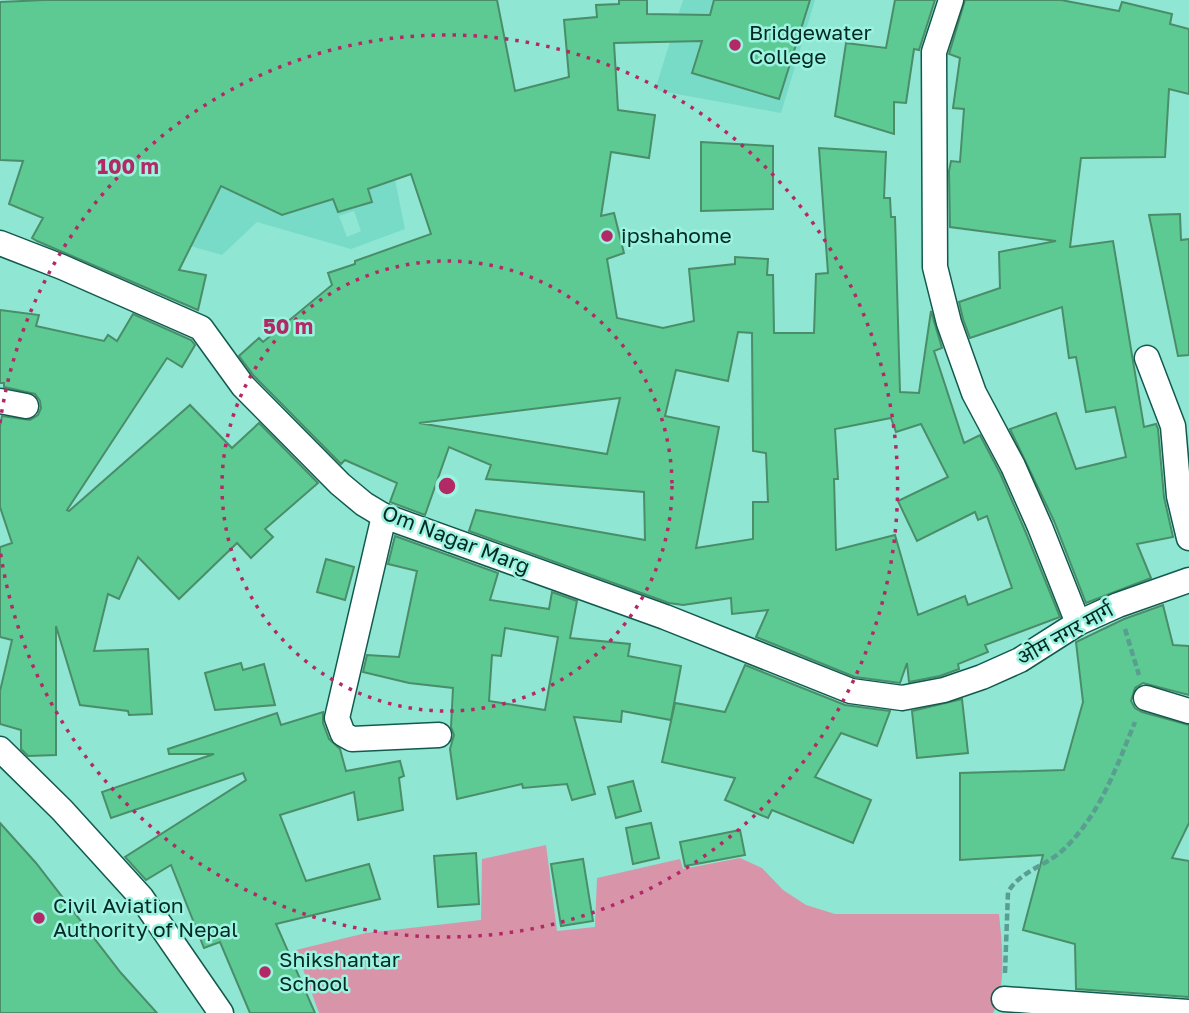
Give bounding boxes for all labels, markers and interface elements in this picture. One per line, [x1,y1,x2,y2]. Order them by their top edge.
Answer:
place label: Bridgewater College [749,19,872,69]
marker: Bridgewater College [727,37,743,53]
text: 100 m [97,153,159,179]
place label: ipshahome [621,222,732,248]
marker: ipshahome [599,228,615,244]
text: 50 m [263,313,313,339]
centre of rings [435,474,459,498]
street label: Om Nagar Marg [379,499,534,579]
street label: ओम नगर मार्ग [1012,595,1118,670]
place label: Civil Aviation Authority of Nepal [53,892,238,942]
marker: Civil Aviation Authority of Nepal [31,910,47,926]
place label: Shikshantar School [279,946,400,996]
marker: Shikshantar School [257,964,273,980]

